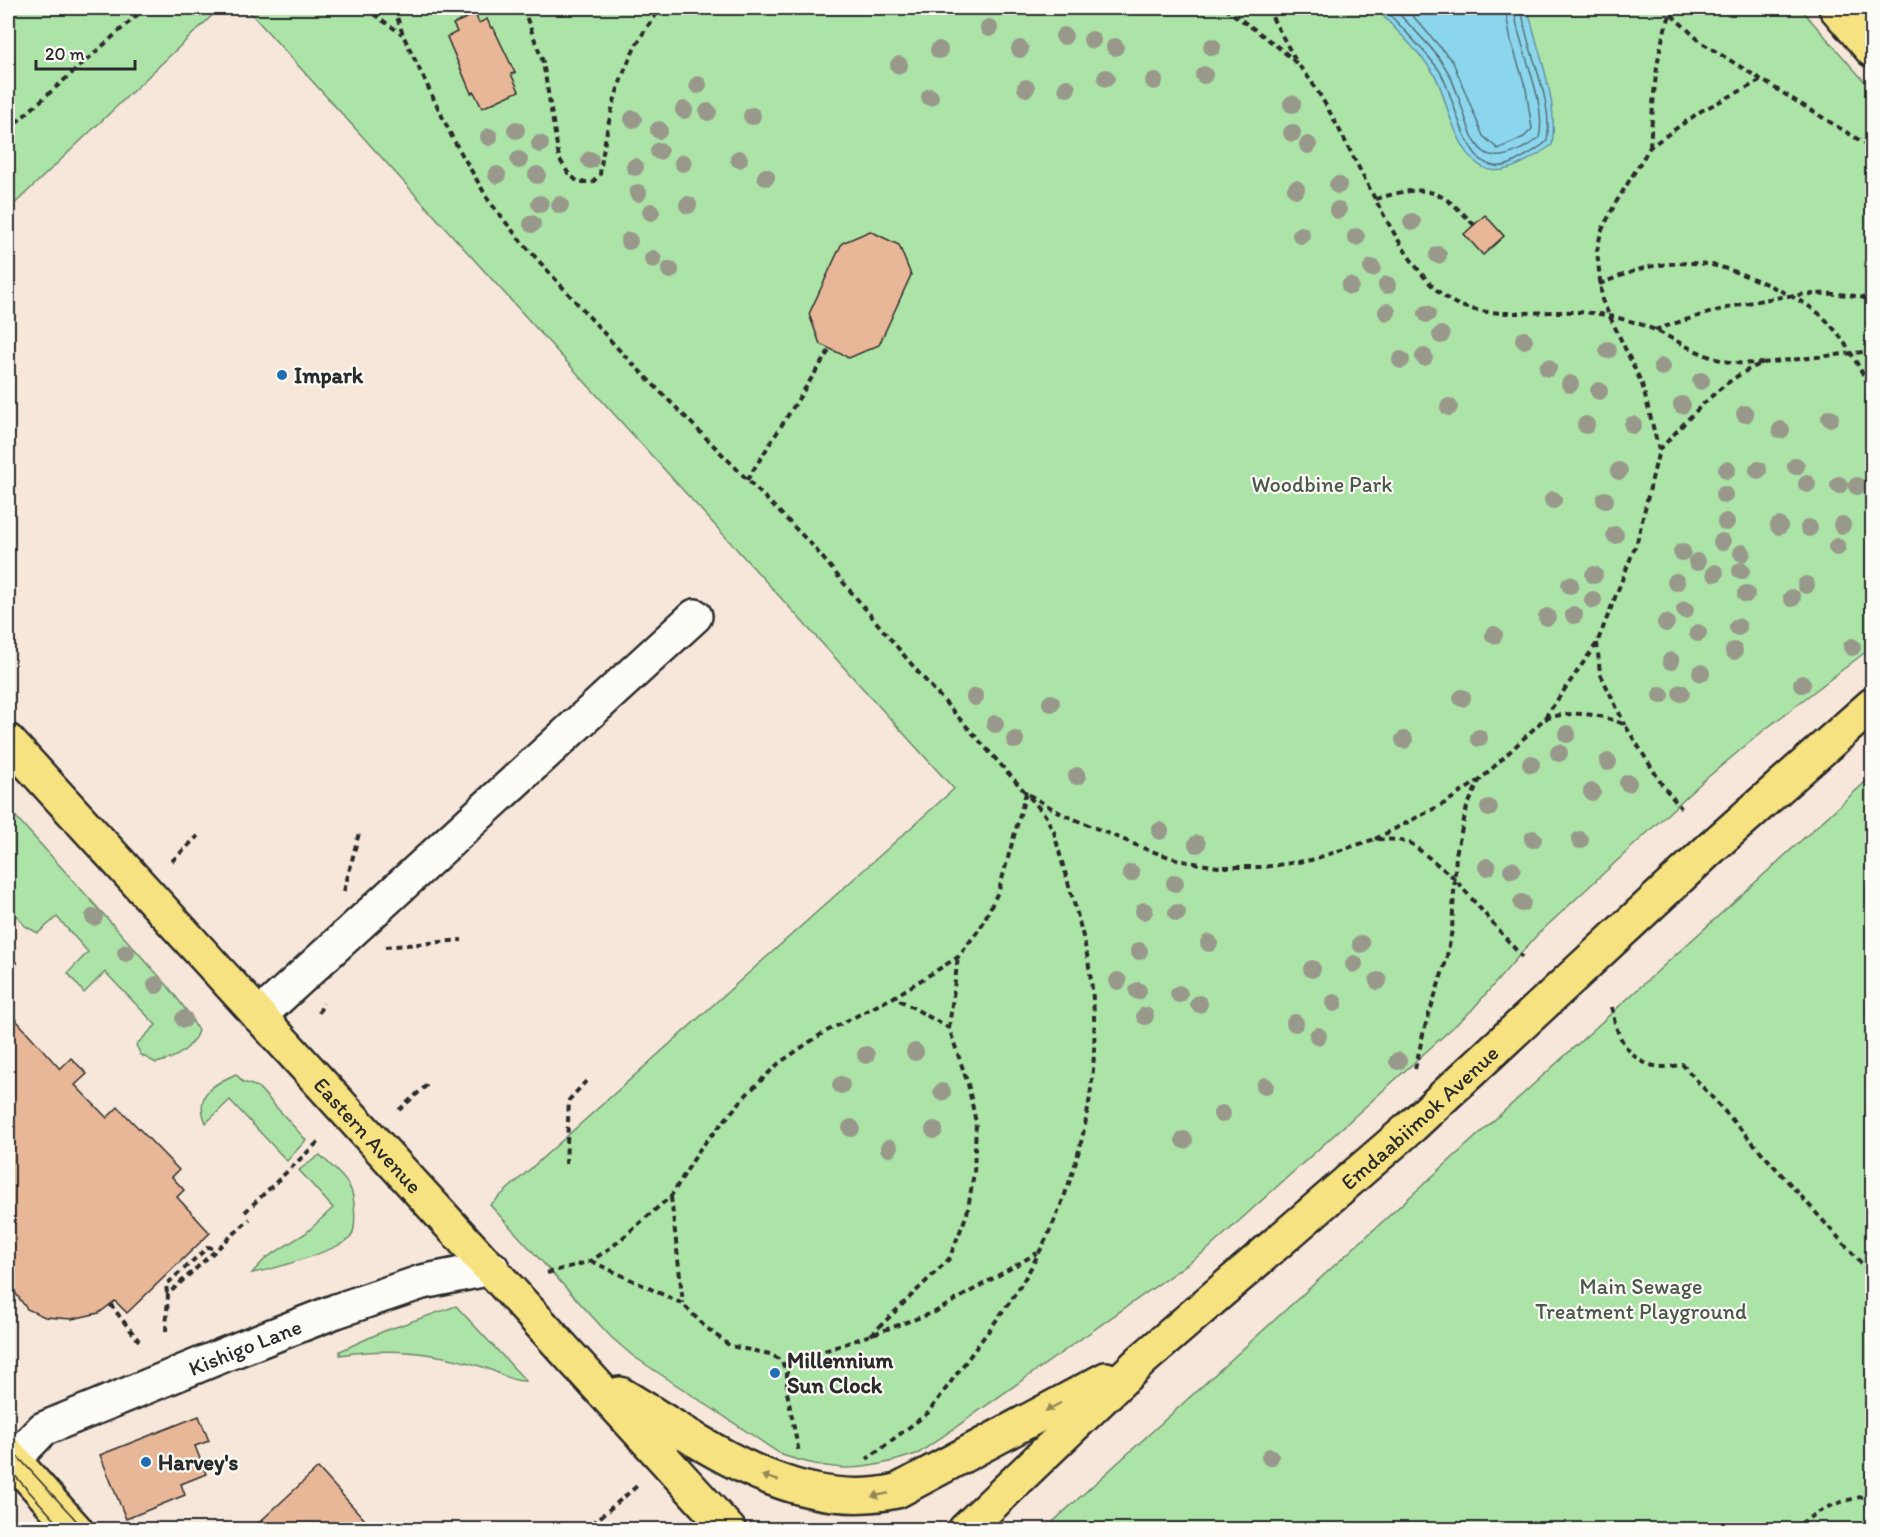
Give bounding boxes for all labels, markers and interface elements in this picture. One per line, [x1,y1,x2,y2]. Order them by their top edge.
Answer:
scale bar [36,33,135,71]
text: 20 m [45,43,85,65]
place label: Impark [294,362,364,389]
marker: Impark [275,368,289,382]
park label: Woodbine Park [1252,471,1392,498]
street label: Emdaabiimok Avenue [1335,1039,1504,1195]
street label: Eastern Avenue [308,1071,428,1199]
park label: Main Sewage Treatment Playground [1535,1273,1747,1325]
street label: Kishigo Lane [184,1312,305,1382]
place label: Millennium Sun Clock [787,1347,893,1399]
marker: Millennium Sun Clock [768,1366,782,1380]
one-way arrow [1045,1402,1062,1412]
place label: Harvey's [158,1449,239,1476]
marker: Harvey's [139,1455,153,1469]
one-way arrow [761,1473,779,1482]
one-way arrow [870,1491,889,1500]

